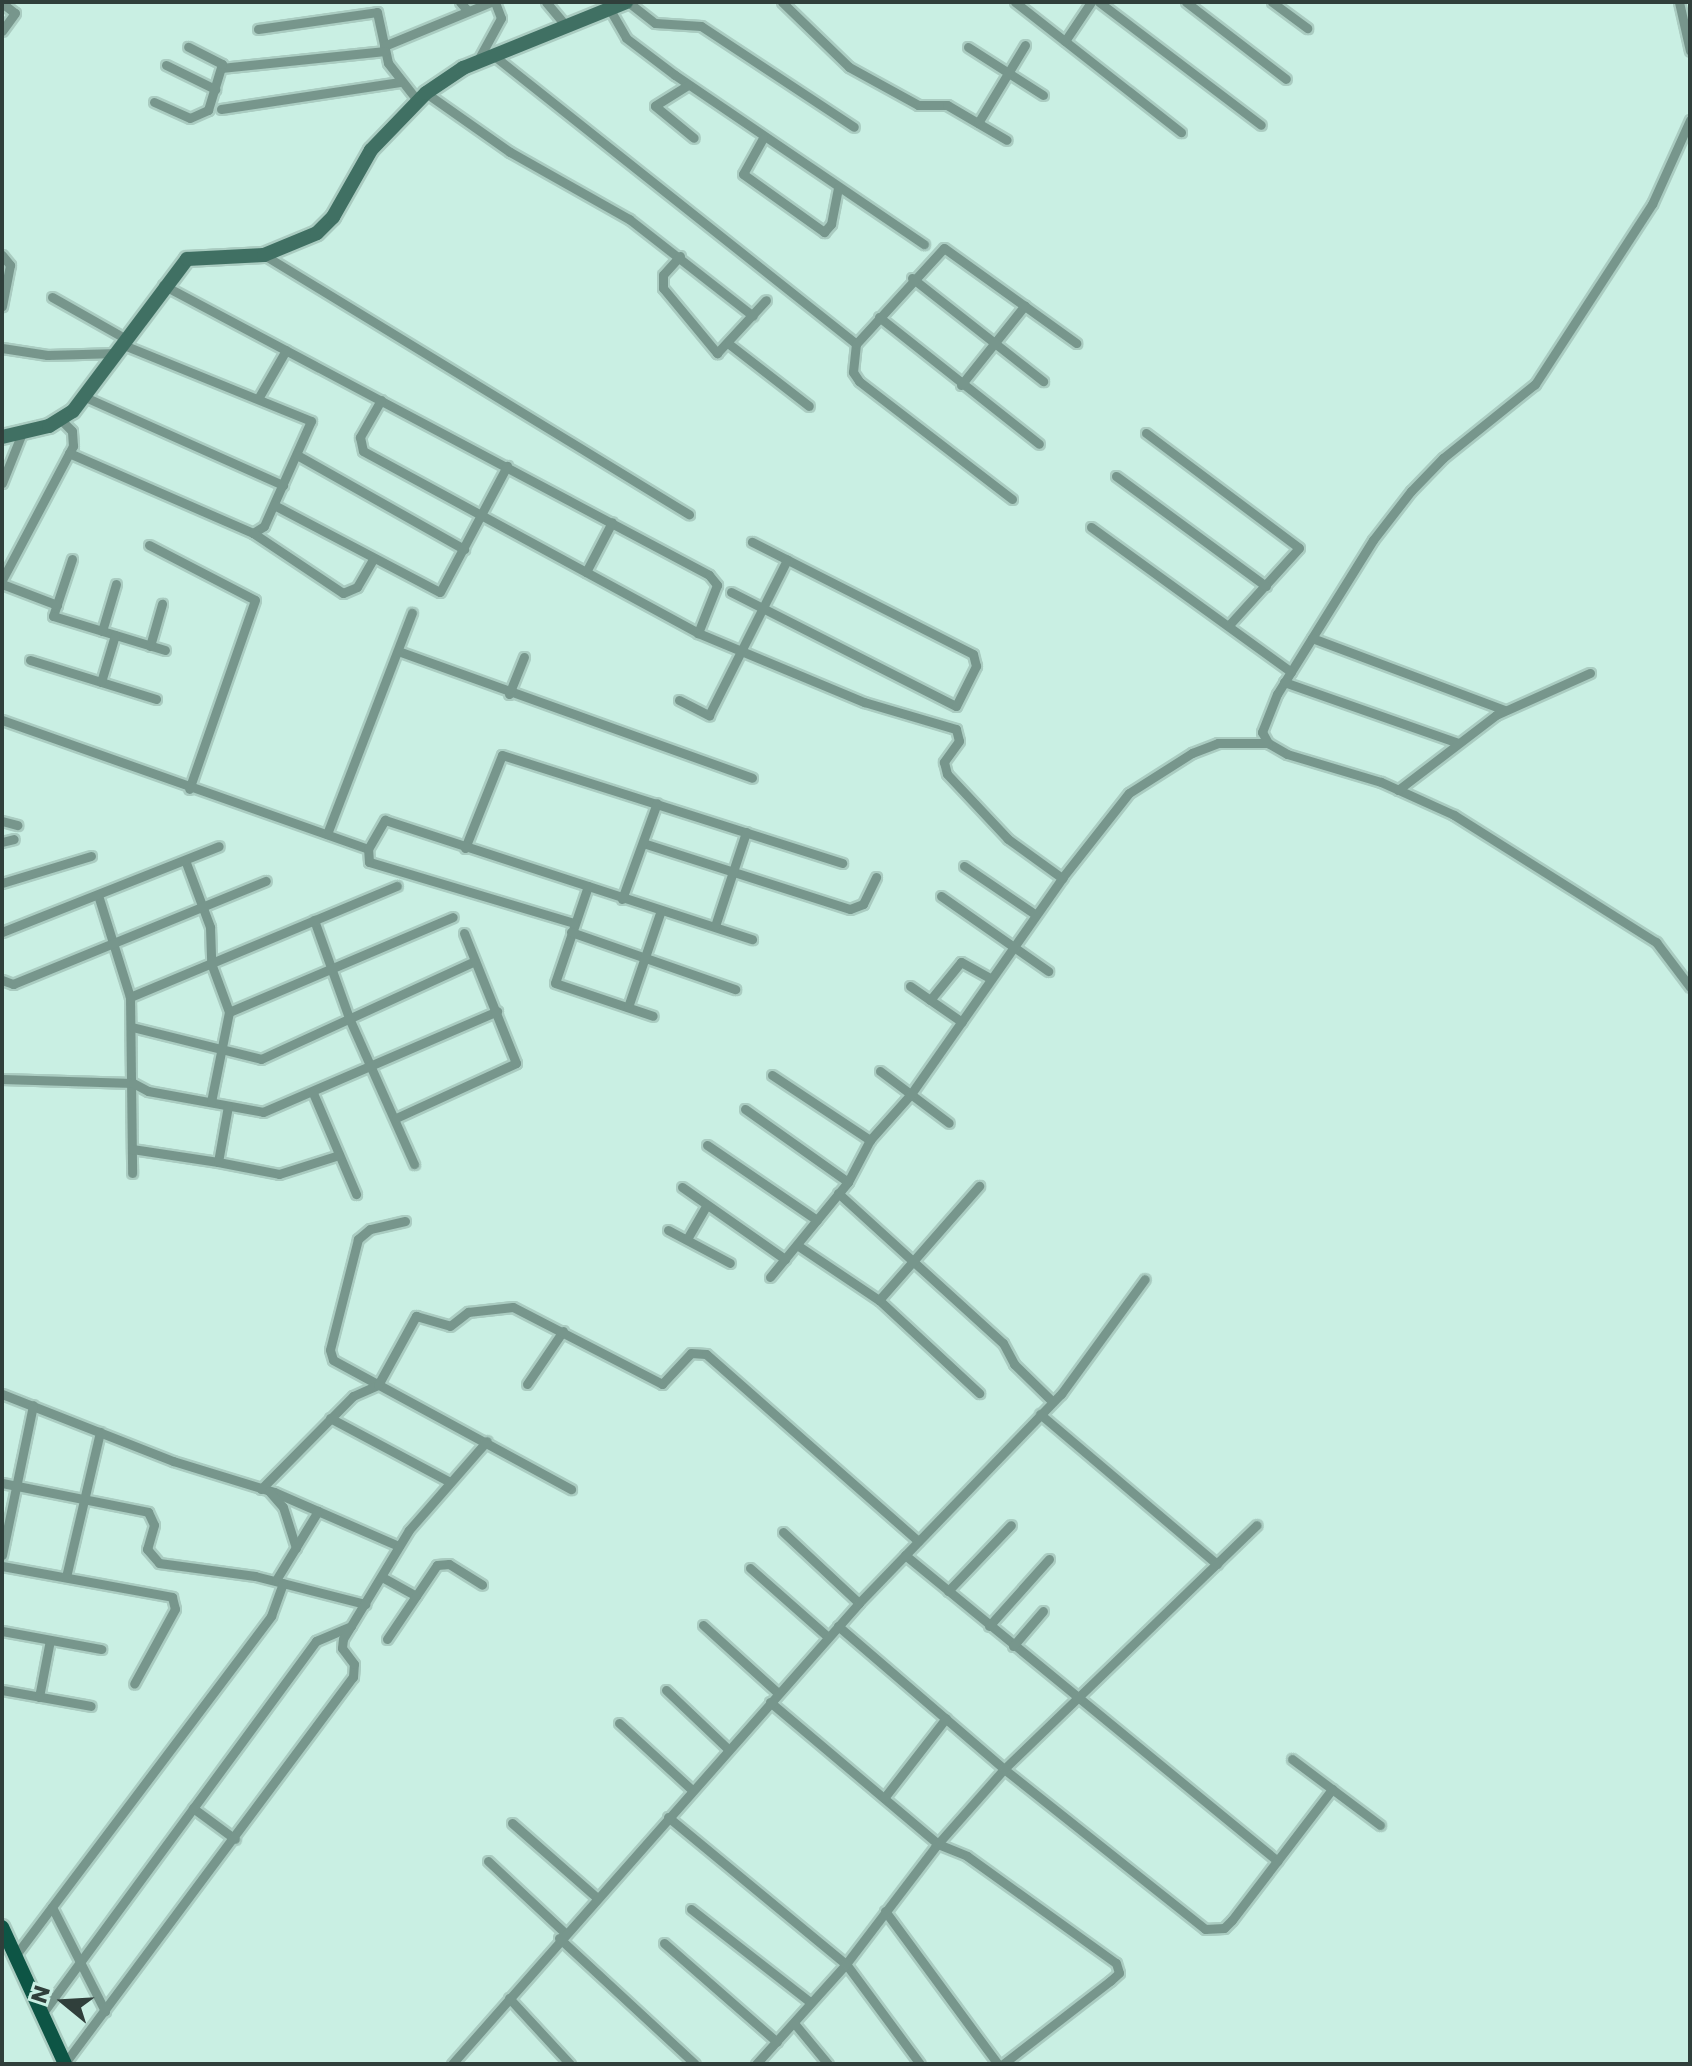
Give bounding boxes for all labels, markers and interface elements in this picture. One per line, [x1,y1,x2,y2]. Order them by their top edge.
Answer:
north arrow [24,1962,104,2042]
text: N [23,1982,58,2007]

